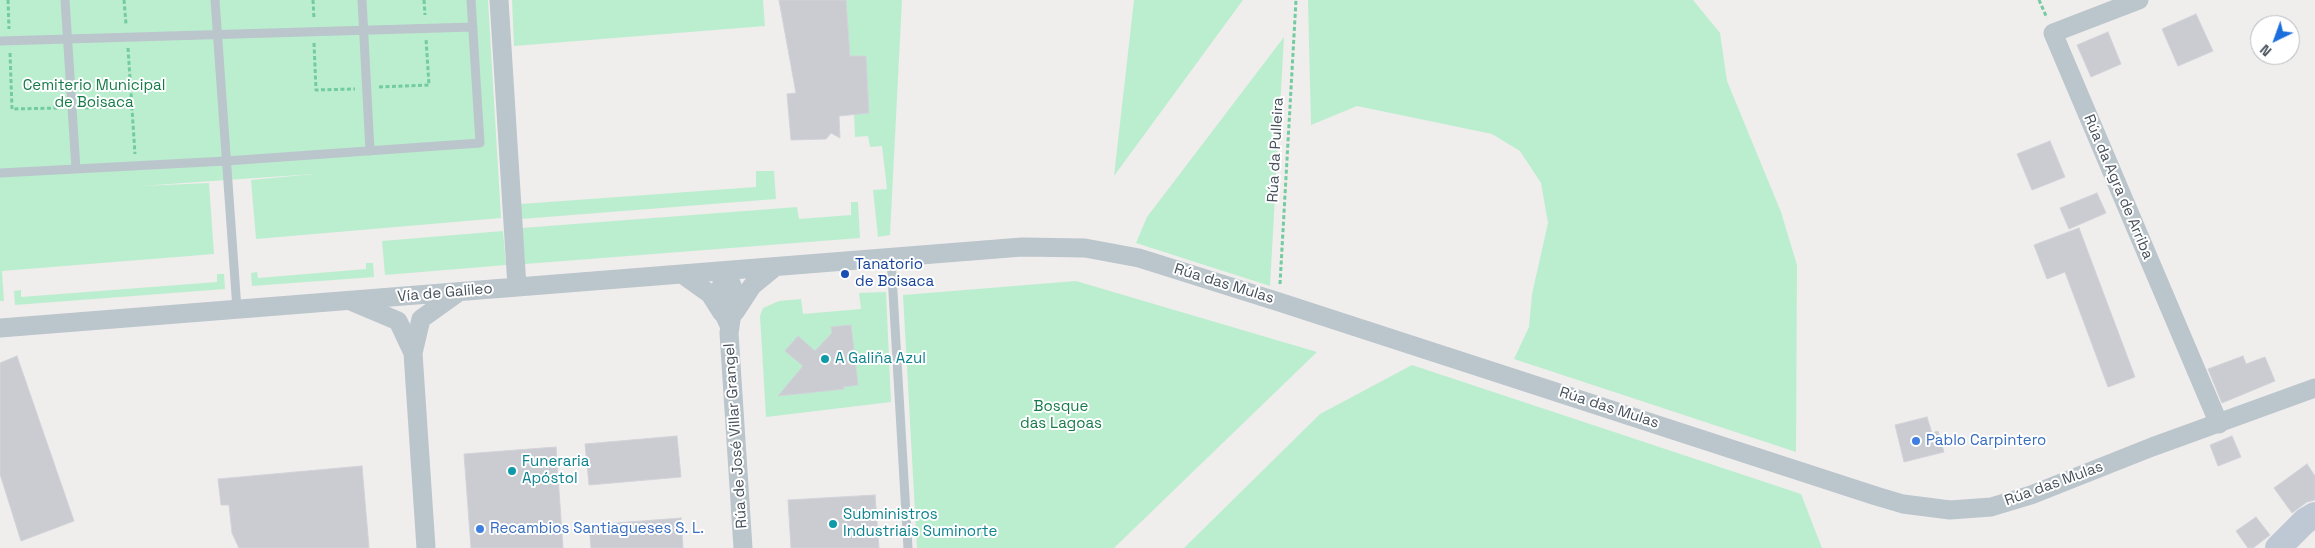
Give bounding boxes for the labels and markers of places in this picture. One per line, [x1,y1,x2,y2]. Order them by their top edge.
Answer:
place label: Tanatorio de Boisaca [855,256,934,291]
marker: Tanatorio de Boisaca [839,268,851,280]
place label: A Galiña Azul [835,350,926,368]
marker: A Galiña Azul [819,353,831,365]
place label: Pablo Carpintero [1926,432,2046,450]
marker: Pablo Carpintero [1910,435,1922,447]
place label: Funeraria Apóstol [522,453,589,488]
marker: Funeraria Apóstol [506,465,518,477]
place label: Subministros Industriais Suminorte [843,506,997,541]
marker: Subministros Industriais Suminorte [827,518,839,530]
place label: Recambios Santiagueses S. L. [490,520,704,538]
marker: Recambios Santiagueses S. L. [474,523,486,535]

